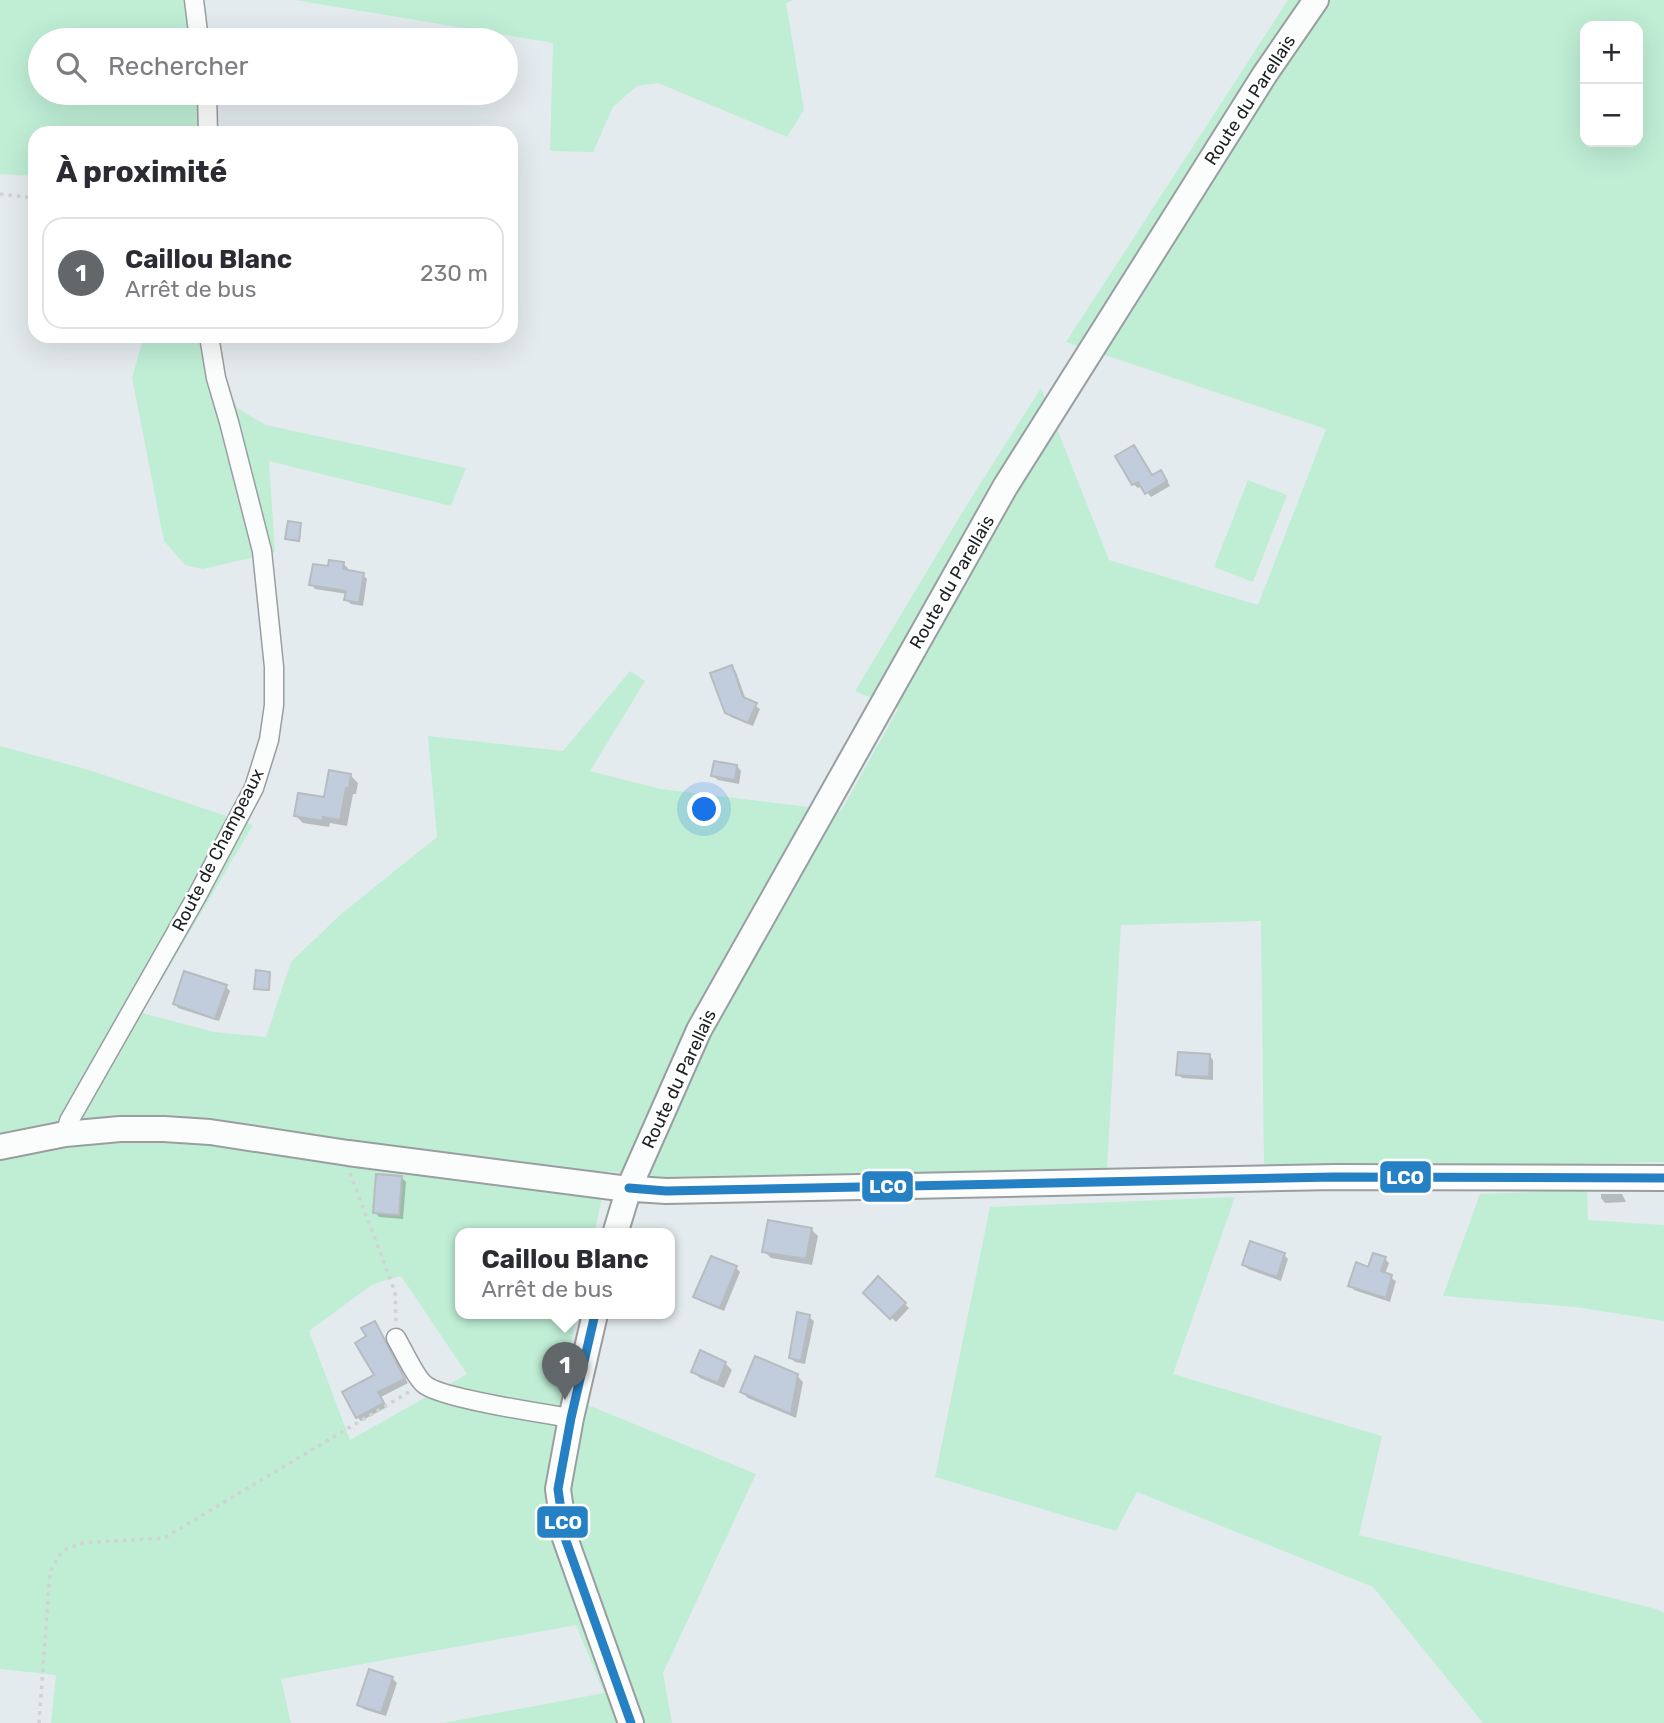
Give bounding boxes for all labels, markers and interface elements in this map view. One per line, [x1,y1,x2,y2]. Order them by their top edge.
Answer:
map controls [1580,21,1643,147]
button: + [1580,21,1643,84]
search box [28,28,518,105]
street label: Route du Parellais [1200,31,1300,169]
icon: search [52,48,90,86]
text: Rechercher [108,51,248,82]
button: − [1580,84,1643,147]
text: À proximité [56,154,227,190]
text: Caillou Blanc [125,244,292,275]
text: 1 [75,259,87,287]
text: 230 m [420,259,488,287]
text: Arrêt de bus [125,275,257,303]
street label: Route du Parellais [905,511,999,653]
street label: Route de Champeaux [167,765,269,935]
your location [687,792,721,826]
street label: Route du Parellais [637,1006,721,1152]
line badge: LCO [1379,1160,1432,1194]
text: LCO [1386,1166,1424,1189]
line badge: LCO [861,1170,914,1203]
text: LCO [869,1175,907,1198]
popup [455,1228,675,1319]
text: Caillou Blanc [481,1244,649,1275]
text: Arrêt de bus [481,1275,613,1303]
pin: 1 [542,1342,588,1400]
line badge: LCO [536,1505,589,1539]
text: LCO [544,1511,582,1534]

